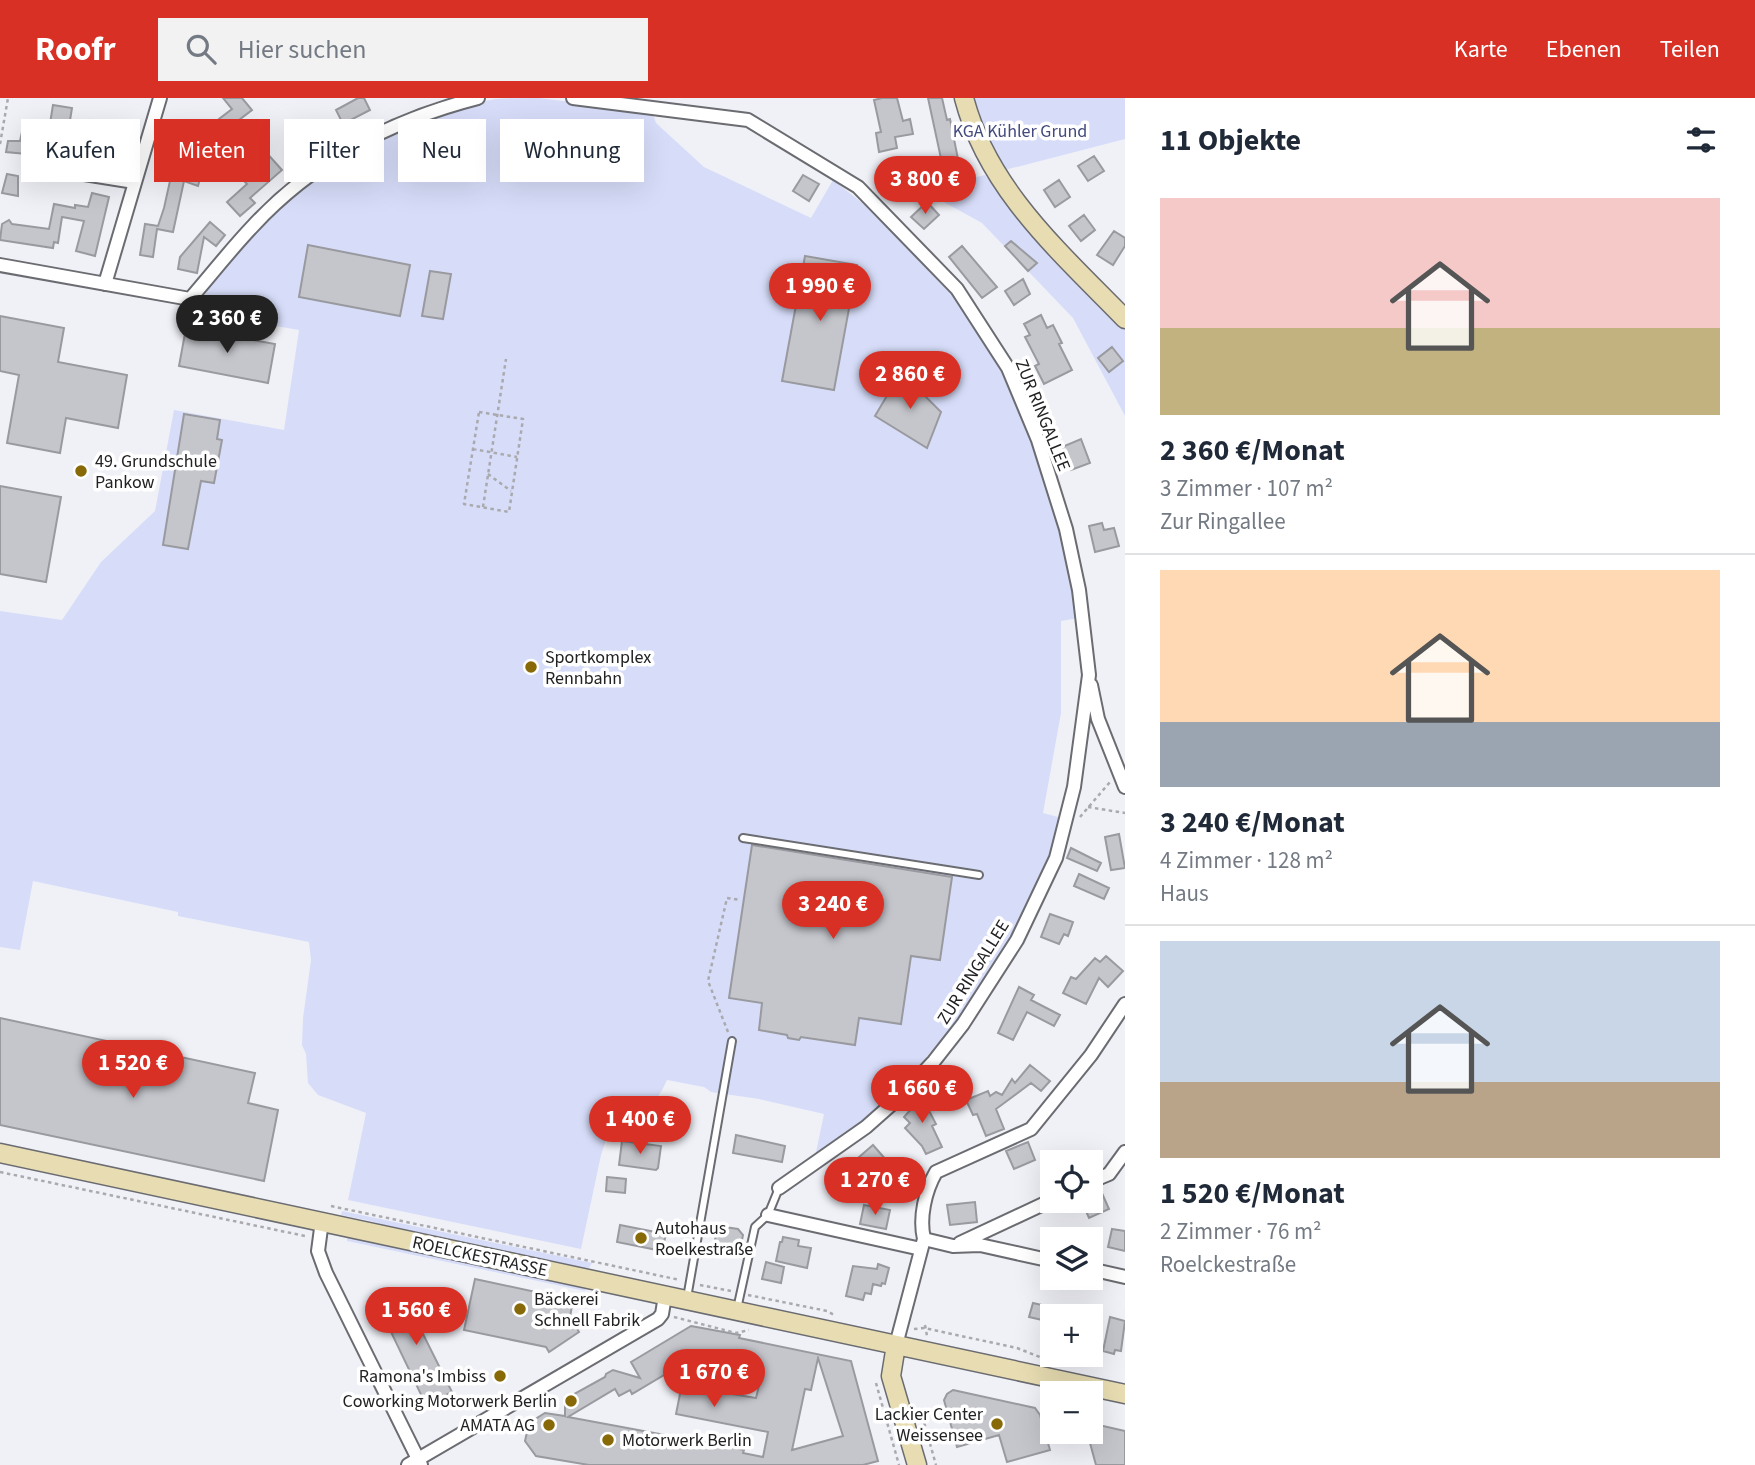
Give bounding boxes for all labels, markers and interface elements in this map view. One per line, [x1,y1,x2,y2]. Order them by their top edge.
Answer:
search box [158,18,648,81]
text: Roofr [35,26,116,73]
icon: search [182,30,220,68]
text: Hier suchen [238,31,366,68]
text: Karte [1454,32,1508,67]
text: Ebenen [1546,32,1622,67]
text: Teilen [1660,32,1720,67]
chip: Kaufen [21,119,140,182]
chip: Mieten [154,119,270,182]
chip: Filter [284,119,384,182]
chip: Neu [398,119,486,182]
chip: Wohnung [500,119,644,182]
park label: KGA Kühler Grund [953,119,1087,144]
text: 11 Objekte [1160,119,1301,162]
icon: filters [1682,121,1720,159]
pin: 3 800 € [860,156,990,216]
text: 3 800 € [890,162,960,195]
icon: home [1377,243,1503,369]
pin: 1 990 € [755,264,885,323]
text: 1 990 € [785,269,855,302]
pin: 2 360 € [162,296,292,355]
text: 2 360 € [192,301,262,334]
pin: 2 860 € [845,352,975,411]
street label: ZUR RINGALLEE [1009,355,1076,475]
text: 2 860 € [875,357,945,390]
text: 2 360 €/Monat [1160,429,1345,472]
place label: 49. Grundschule Pankow [95,449,217,495]
marker: 49. Grundschule Pankow [73,463,89,479]
text: 3 Zimmer · 107 m² [1160,472,1333,505]
text: Zur Ringallee [1160,505,1286,538]
icon: home [1377,615,1503,741]
place label: Sportkomplex Rennbahn [545,645,651,691]
marker: Sportkomplex Rennbahn [523,659,539,675]
text: 3 240 €/Monat [1160,801,1345,844]
text: 4 Zimmer · 128 m² [1160,844,1333,877]
text: Haus [1160,877,1209,910]
pin: 3 240 € [768,882,898,941]
text: 3 240 € [798,887,868,920]
street label: ZUR RINGALLEE [931,915,1016,1029]
icon: home [1377,986,1503,1112]
pin: 1 520 € [68,1040,198,1100]
text: 1 520 € [98,1046,168,1079]
pin: 1 660 € [857,1066,987,1125]
text: 1 660 € [887,1071,957,1104]
pin: 1 400 € [575,1096,705,1156]
text: 1 400 € [605,1102,675,1135]
map controls [1040,1150,1103,1444]
button: locate [1040,1150,1103,1213]
pin: 1 270 € [810,1158,940,1217]
text: 1 270 € [840,1163,910,1196]
text: 1 520 €/Monat [1160,1172,1345,1215]
text: 2 Zimmer · 76 m² [1160,1215,1322,1248]
place label: Autohaus Roelkestraße [655,1216,753,1262]
button: layers [1040,1227,1103,1290]
street label: ROELCKESTRASSE [410,1230,550,1283]
marker: Autohaus Roelkestraße [633,1230,649,1246]
text: Roelckestraße [1160,1248,1296,1281]
place label: Bäckerei Schnell Fabrik [534,1287,640,1333]
pin: 1 560 € [351,1288,481,1347]
text: 1 560 € [381,1293,451,1326]
marker: Bäckerei Schnell Fabrik [512,1301,528,1317]
button: + [1040,1304,1103,1367]
pin: 1 670 € [649,1350,779,1409]
text: 1 670 € [679,1355,749,1388]
place label: Ramona's Imbiss [359,1364,486,1389]
marker: Ramona's Imbiss [492,1368,508,1384]
button: − [1040,1381,1103,1444]
place label: Coworking Motorwerk Berlin [342,1389,557,1414]
marker: Coworking Motorwerk Berlin [563,1393,579,1409]
place label: Lackier Center Weissensee [875,1402,984,1448]
place label: AMATA AG [460,1413,535,1438]
marker: Lackier Center Weissensee [989,1416,1005,1432]
marker: AMATA AG [541,1417,557,1433]
place label: Motorwerk Berlin [622,1428,752,1453]
marker: Motorwerk Berlin [600,1432,616,1448]

